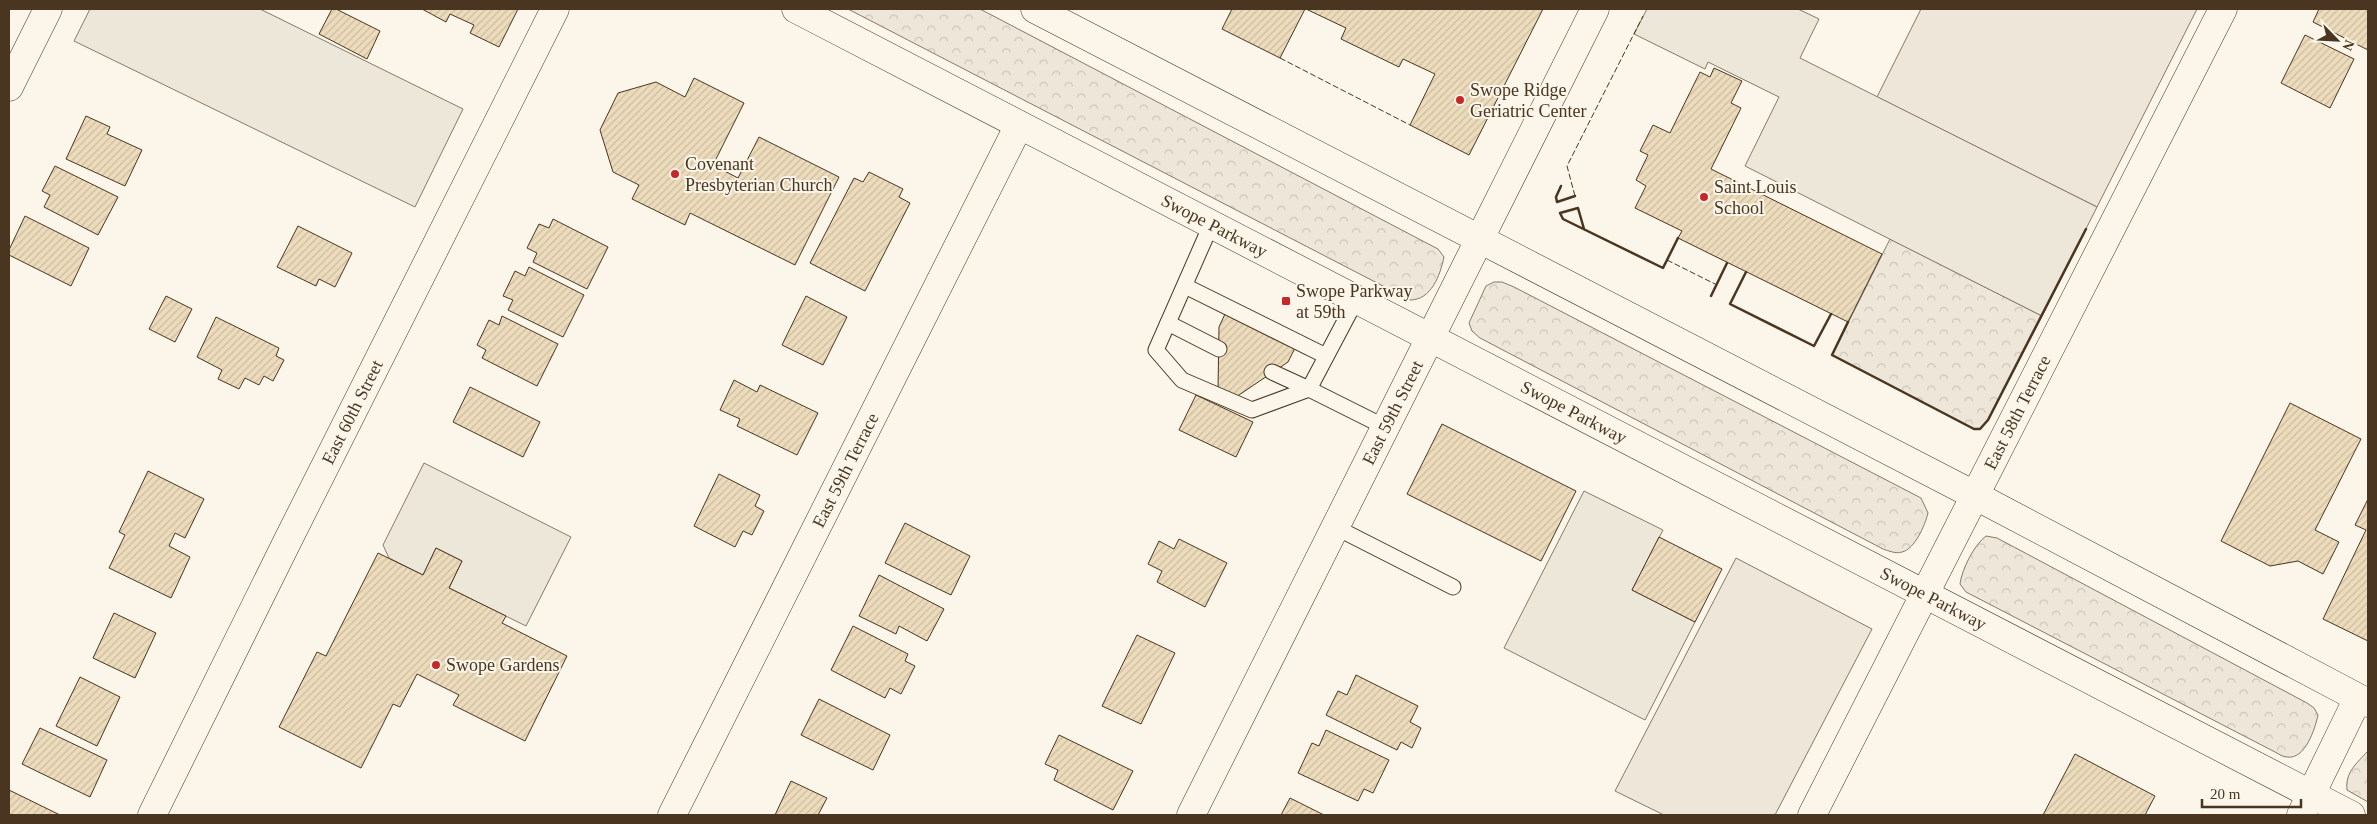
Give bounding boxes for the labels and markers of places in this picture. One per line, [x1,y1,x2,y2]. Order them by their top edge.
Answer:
place label: Swope Ridge Geriatric Center [1470,80,1586,121]
marker: Swope Ridge Geriatric Center [1454,94,1466,106]
place label: Covenant Presbyterian Church [685,154,832,195]
marker: Covenant Presbyterian Church [669,168,681,180]
place label: Saint Louis School [1714,177,1797,218]
marker: Saint Louis School [1698,191,1710,203]
place label: Swope Parkway at 59th [1296,281,1412,322]
marker: Swope Parkway at 59th [1280,295,1292,307]
place label: Swope Gardens [446,655,559,675]
marker: Swope Gardens [430,659,442,671]

